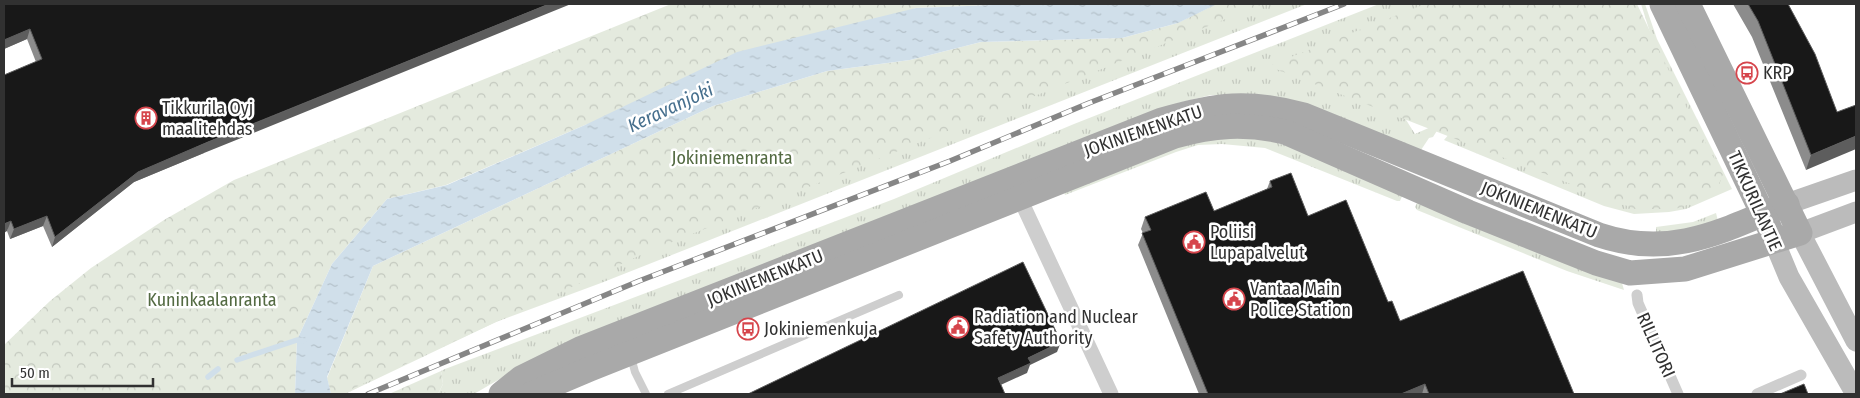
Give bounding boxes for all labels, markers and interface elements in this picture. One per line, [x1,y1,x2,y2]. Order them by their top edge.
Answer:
bus stop icon: KRP [1735,61,1759,85]
place label: KRP [1763,62,1792,84]
water label: Keravanjoki [624,78,717,137]
place label: Tikkurila Oyj maalitehdas [162,97,253,140]
street label: JOKINIEMENKATU [1081,100,1205,162]
building icon: Tikkurila Oyj maalitehdas [134,106,158,130]
park label: Jokiniemenranta [671,147,793,169]
street label: TIKKURILANTIE [1723,148,1787,254]
street label: JOKINIEMENKATU [1478,177,1600,243]
place label: Poliisi Lupapalvelut [1210,221,1305,264]
public building icon: Poliisi Lupapalvelut [1182,230,1206,254]
street label: JOKINIEMENKATU [704,245,826,311]
place label: Vantaa Main Police Station [1250,278,1351,321]
public building icon: Vantaa Main Police Station [1222,287,1246,311]
park label: Kuninkaalanranta [147,289,277,311]
place label: Radiation and Nuclear Safety Authority [974,306,1138,349]
street label: RILLITORI [1632,309,1680,381]
public building icon: Radiation and Nuclear Safety Authority [946,315,970,339]
bus stop icon: Jokiniemenkuja [736,317,760,341]
place label: Jokiniemenkuja [764,318,878,340]
scale bar [12,356,154,388]
text: 50 m [20,364,50,382]

